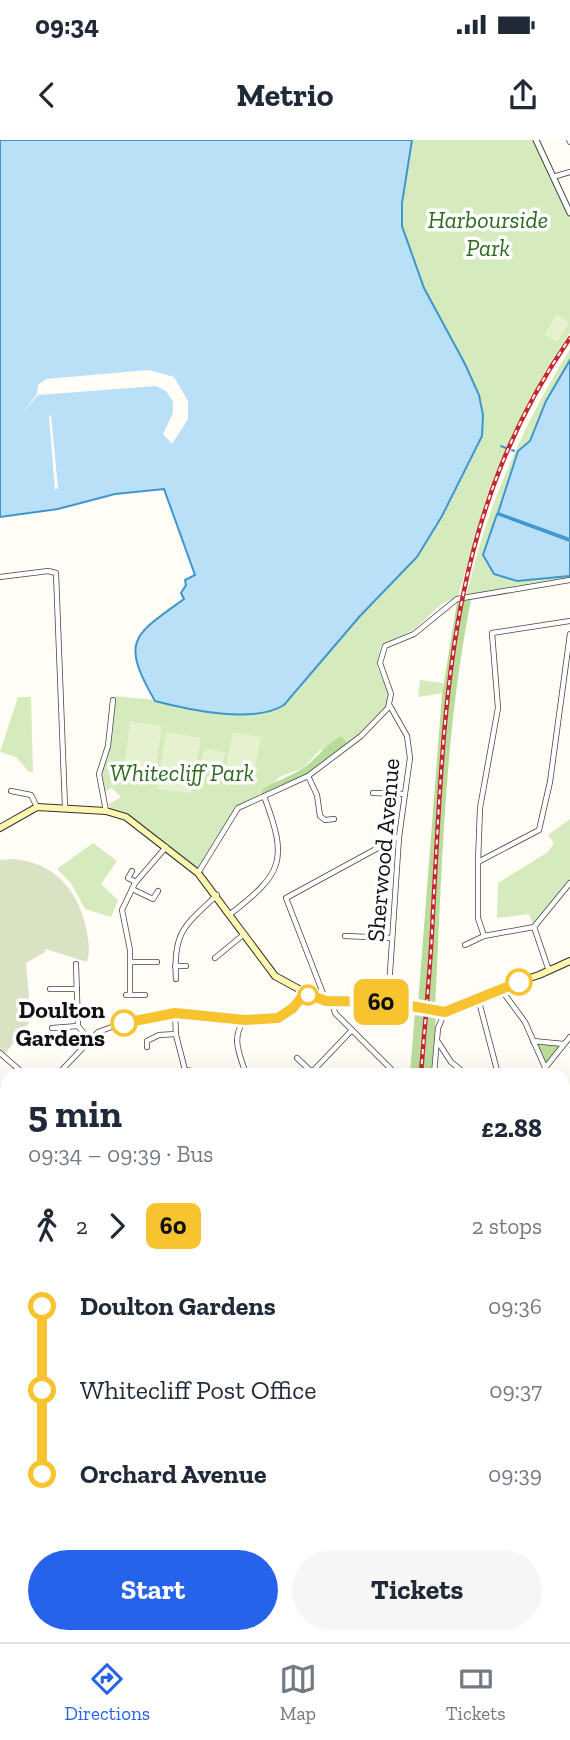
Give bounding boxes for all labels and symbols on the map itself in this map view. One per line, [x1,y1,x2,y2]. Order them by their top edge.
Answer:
park label: Harbourside Park [428,205,548,262]
street label: Sherwood Avenue [361,757,405,943]
park label: Whitecliff Park [110,758,254,787]
unlabelled marker [506,969,532,995]
line badge: 60 [350,979,412,1025]
unlabelled marker [298,985,318,1005]
place label: Doulton Gardens [15,995,105,1052]
marker: Doulton Gardens [111,1010,137,1036]

